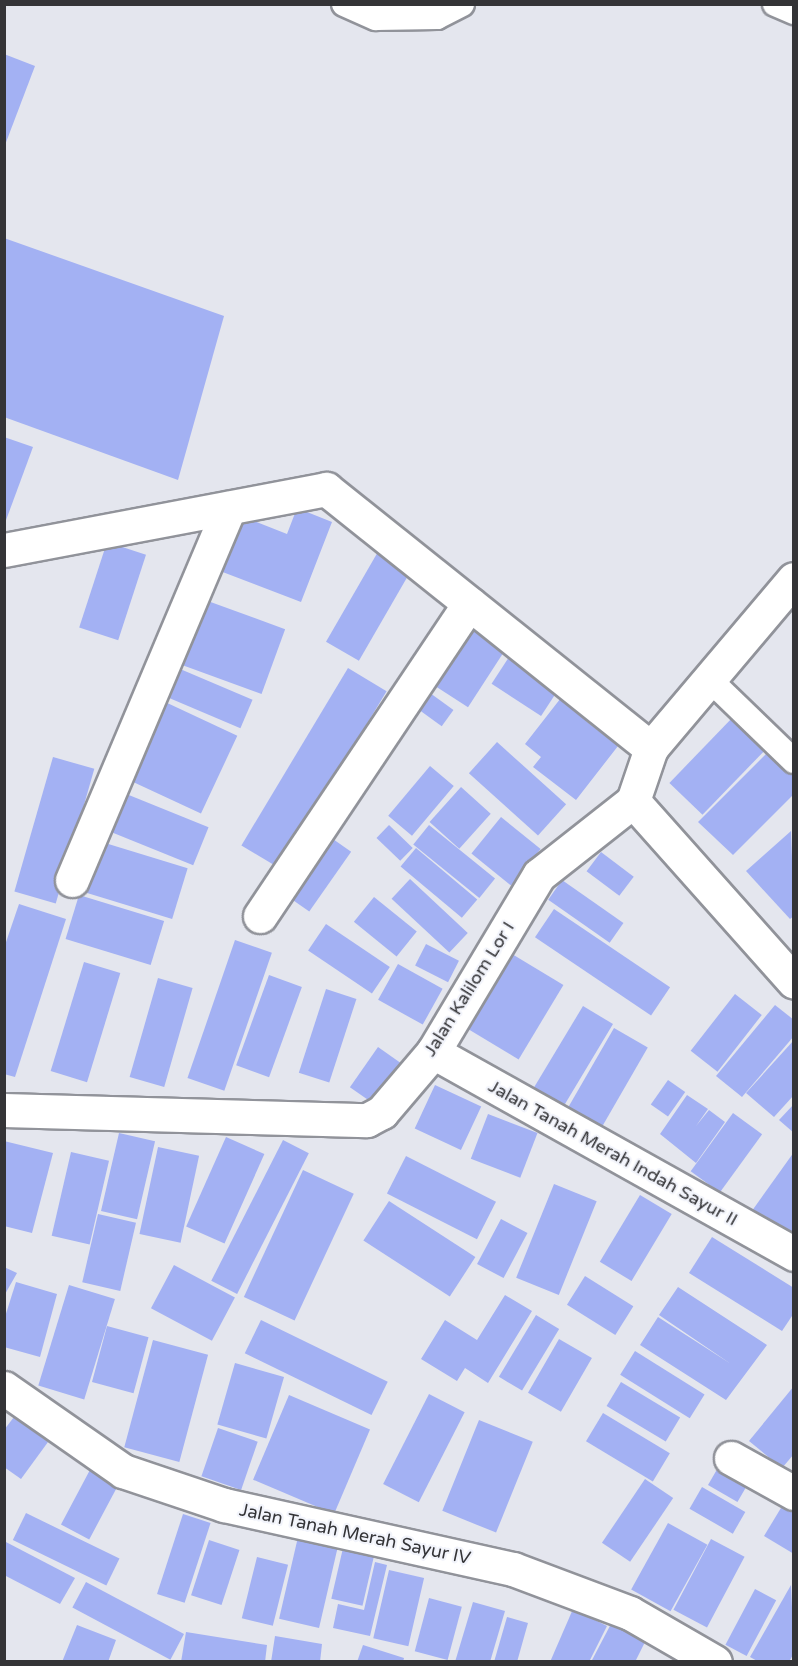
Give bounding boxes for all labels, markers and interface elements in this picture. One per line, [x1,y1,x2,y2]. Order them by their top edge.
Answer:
street label: Jalan Kalilom Lor I [419,918,519,1060]
street label: Jalan Tanah Merah Indah Sayur II [485,1075,741,1231]
street label: Jalan Tanah Merah Sayur IV [237,1499,473,1569]

